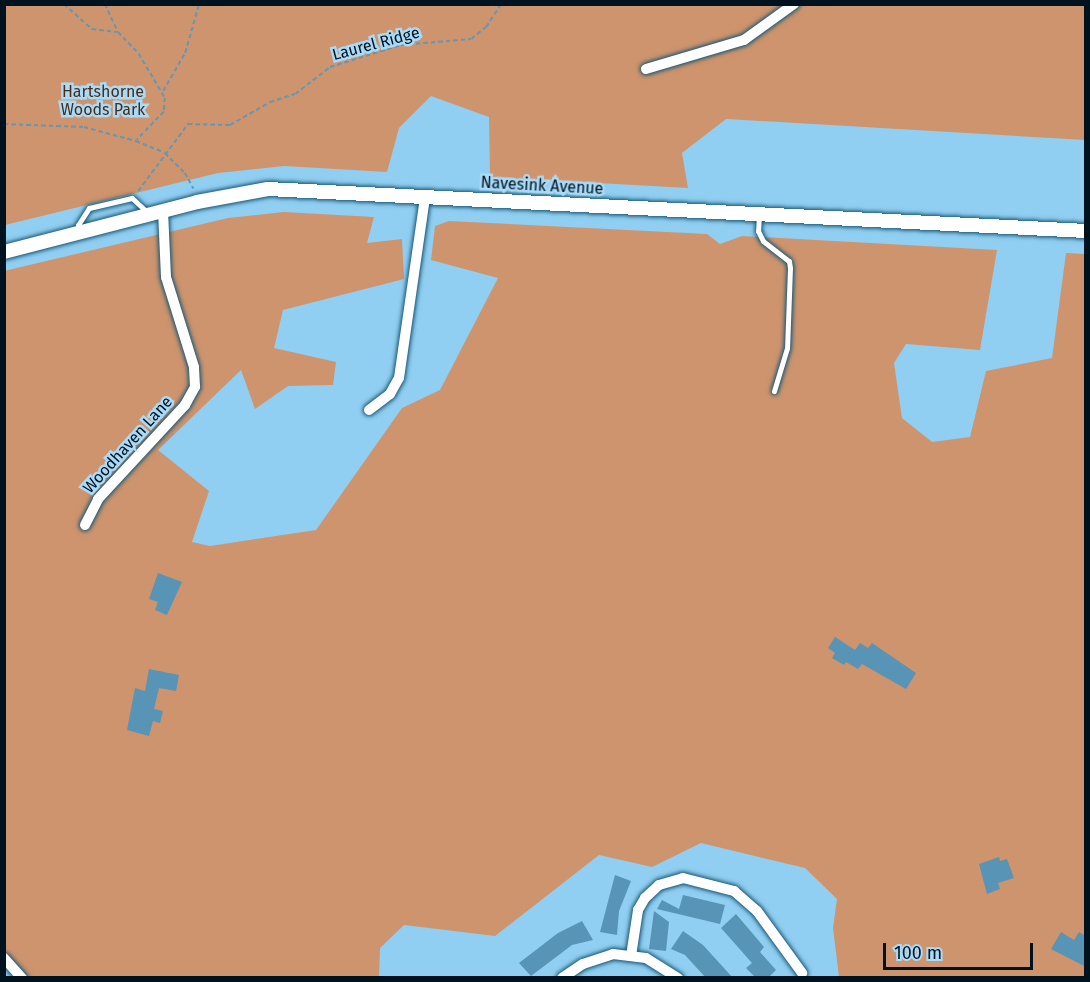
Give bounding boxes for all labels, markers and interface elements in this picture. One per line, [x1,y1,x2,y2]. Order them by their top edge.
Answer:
street label: Laurel Ridge [330,23,422,65]
park label: Hartshorne Woods Park [61,82,145,120]
street label: Navesink Avenue [480,173,604,199]
street label: Woodhaven Lane [79,393,177,497]
scale bar [886,931,1036,969]
text: 100 m [894,942,942,964]

